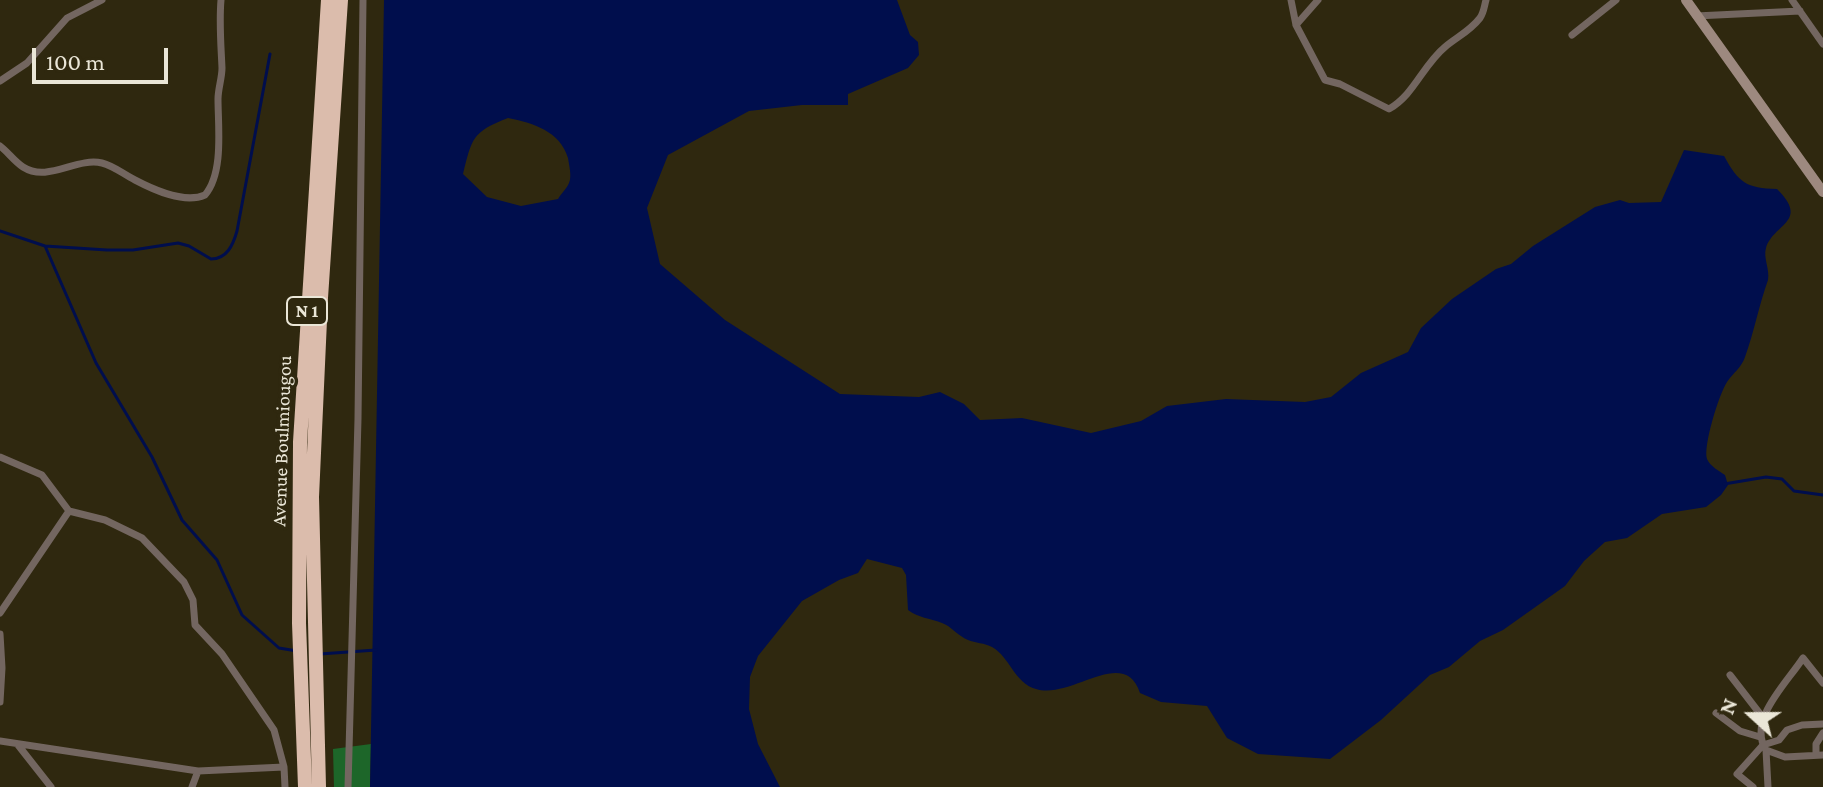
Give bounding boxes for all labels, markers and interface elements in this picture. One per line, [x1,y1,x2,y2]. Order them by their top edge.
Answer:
scale bar [36,32,172,82]
text: 100 m [46,48,105,75]
road number: N 1 [287,297,327,325]
street label: Avenue Boulmiougou [267,355,297,527]
north arrow [1711,675,1791,755]
text: N [1714,695,1742,718]

